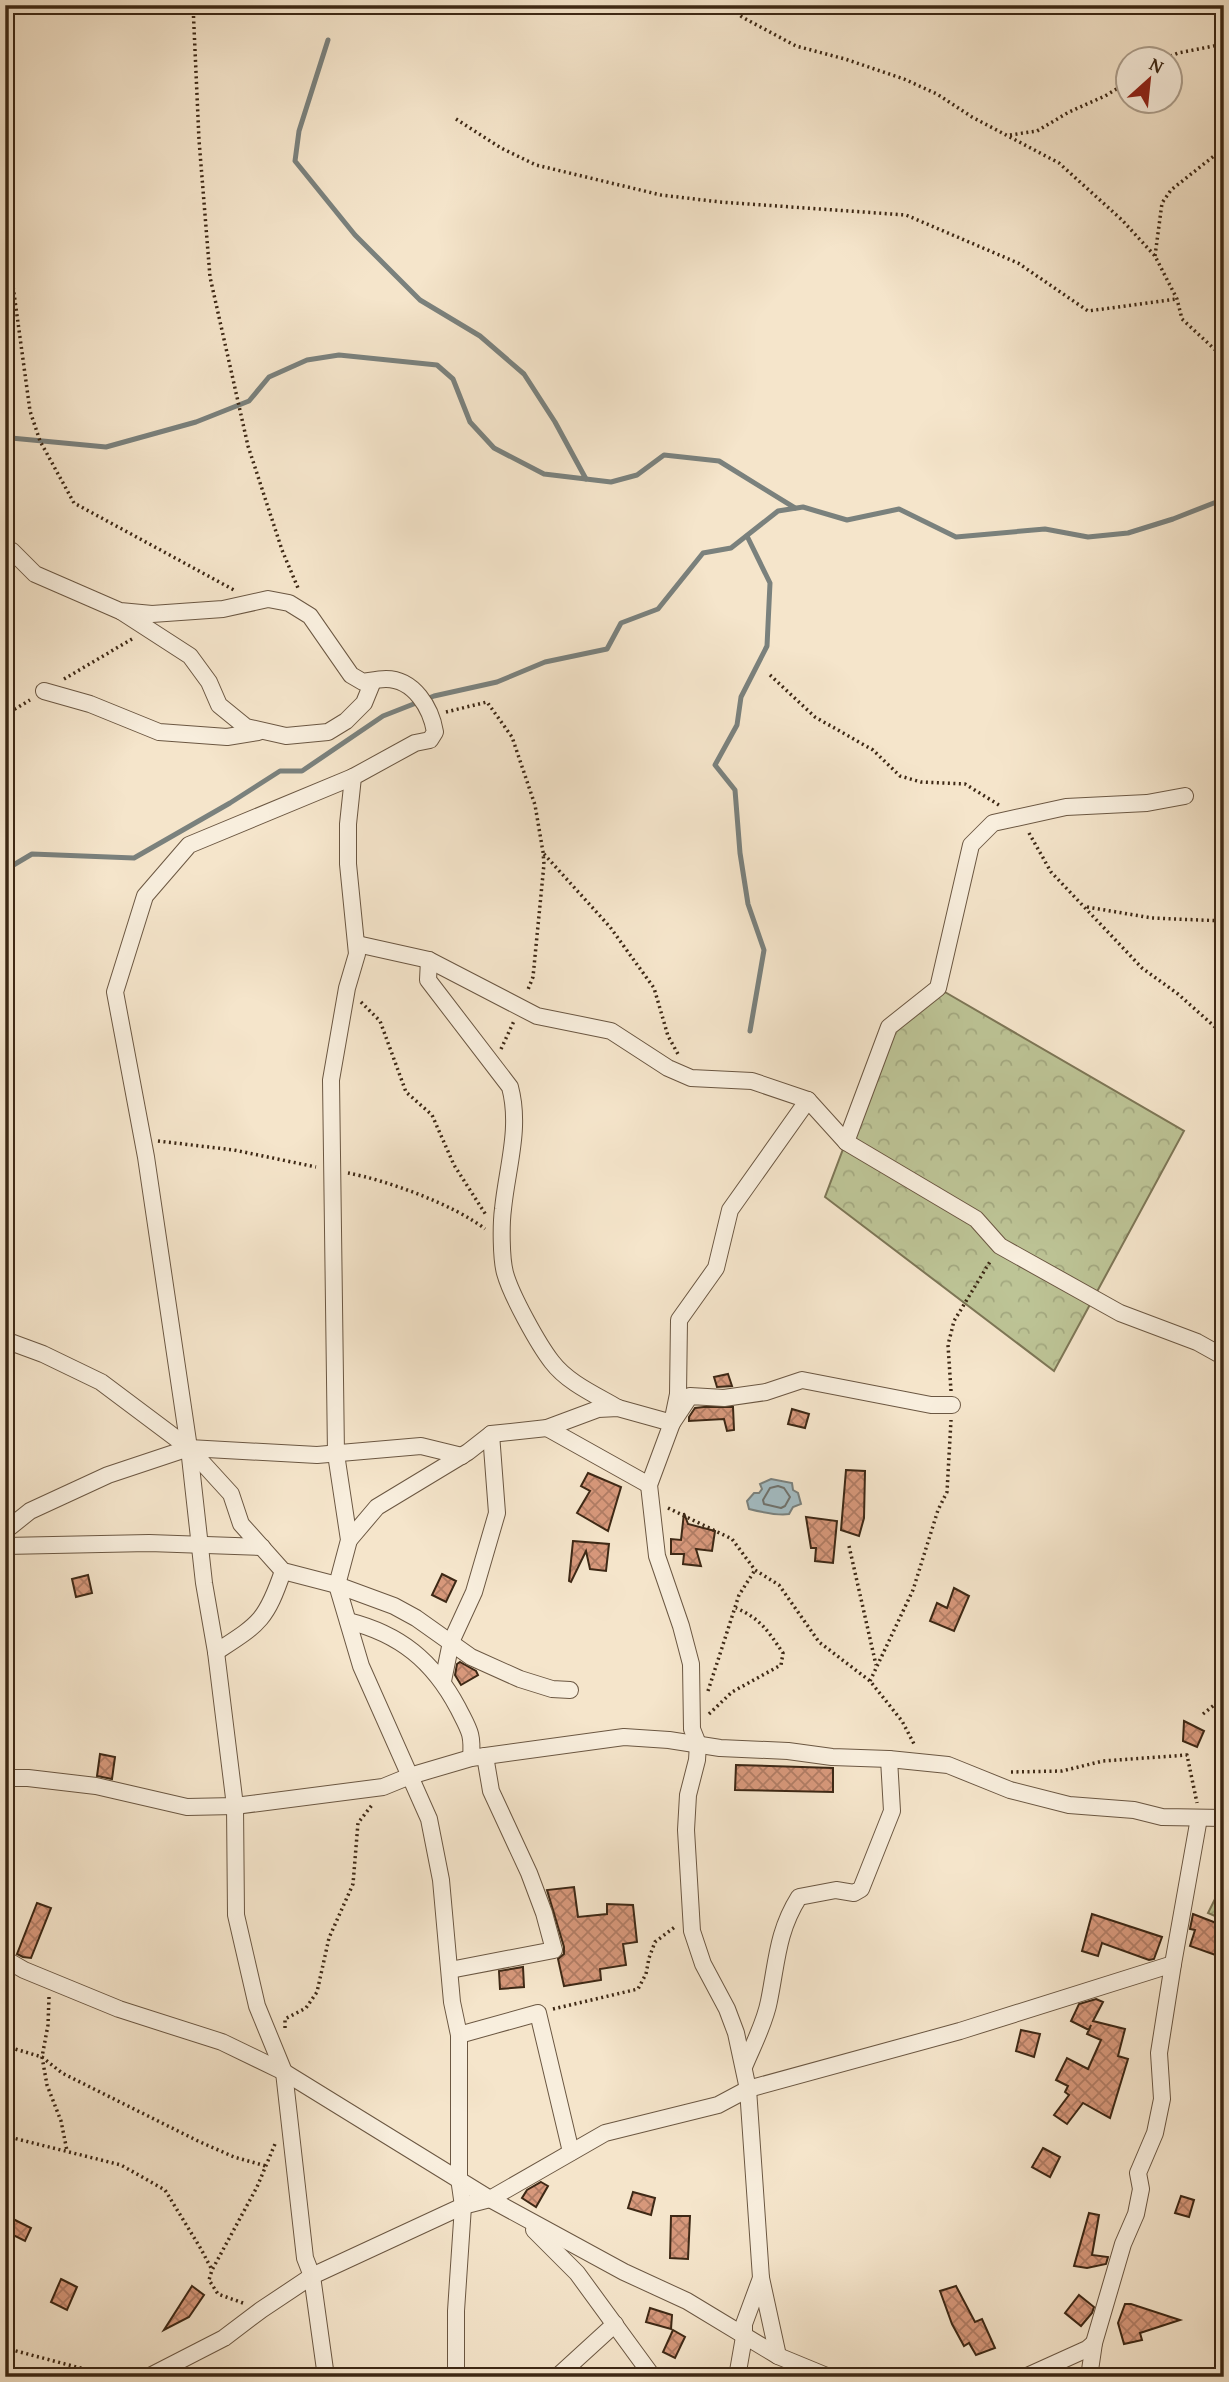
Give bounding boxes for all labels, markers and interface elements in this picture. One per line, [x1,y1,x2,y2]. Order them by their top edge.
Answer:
north arrow [1114,46,1184,116]
text: N [1145,49,1169,80]

